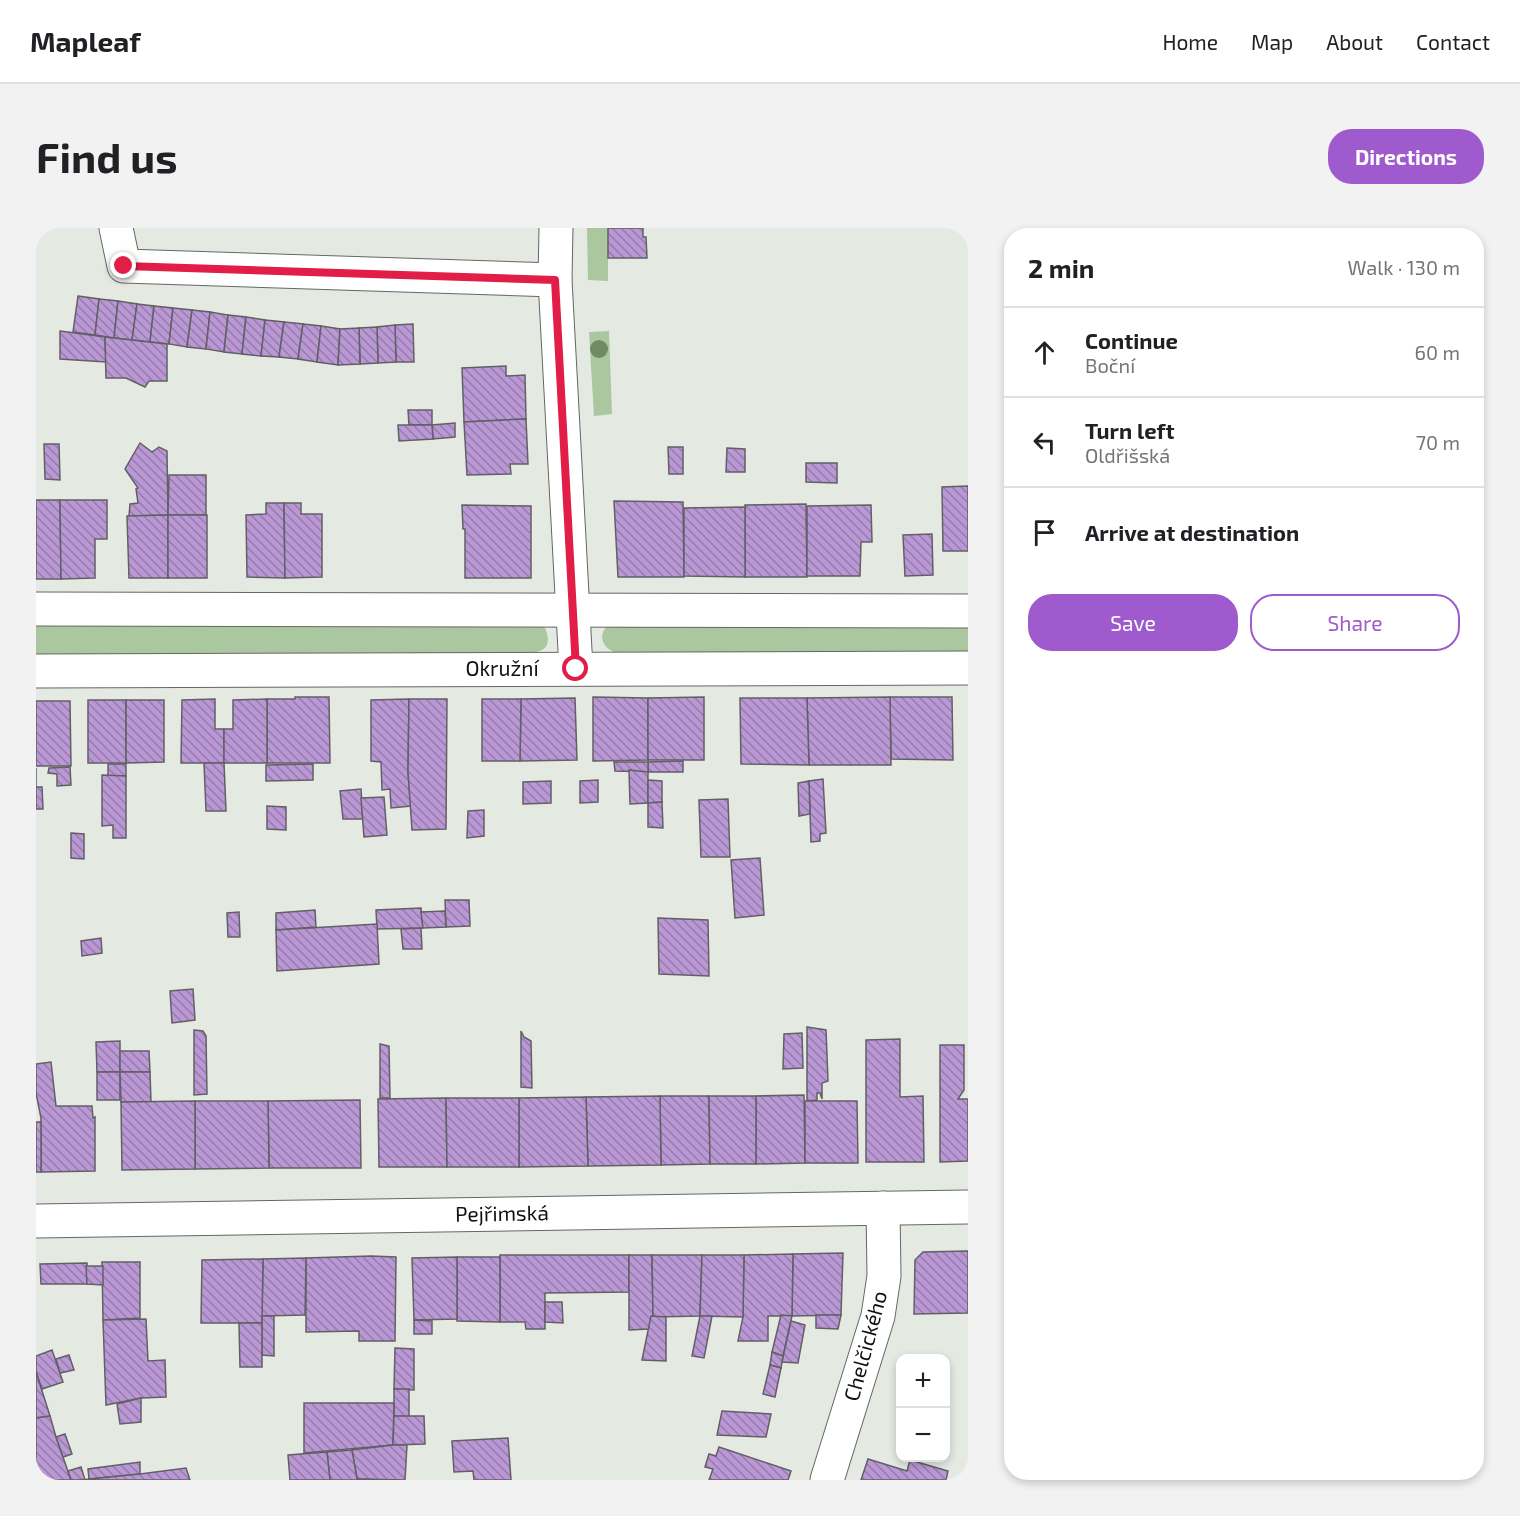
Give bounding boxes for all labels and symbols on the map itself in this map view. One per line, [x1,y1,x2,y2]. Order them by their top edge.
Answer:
route end [110,252,136,278]
street label: Okružní [465,655,539,680]
route start [562,655,588,681]
street label: Pejřimská [455,1199,549,1227]
street label: Chelčického [838,1288,891,1404]

